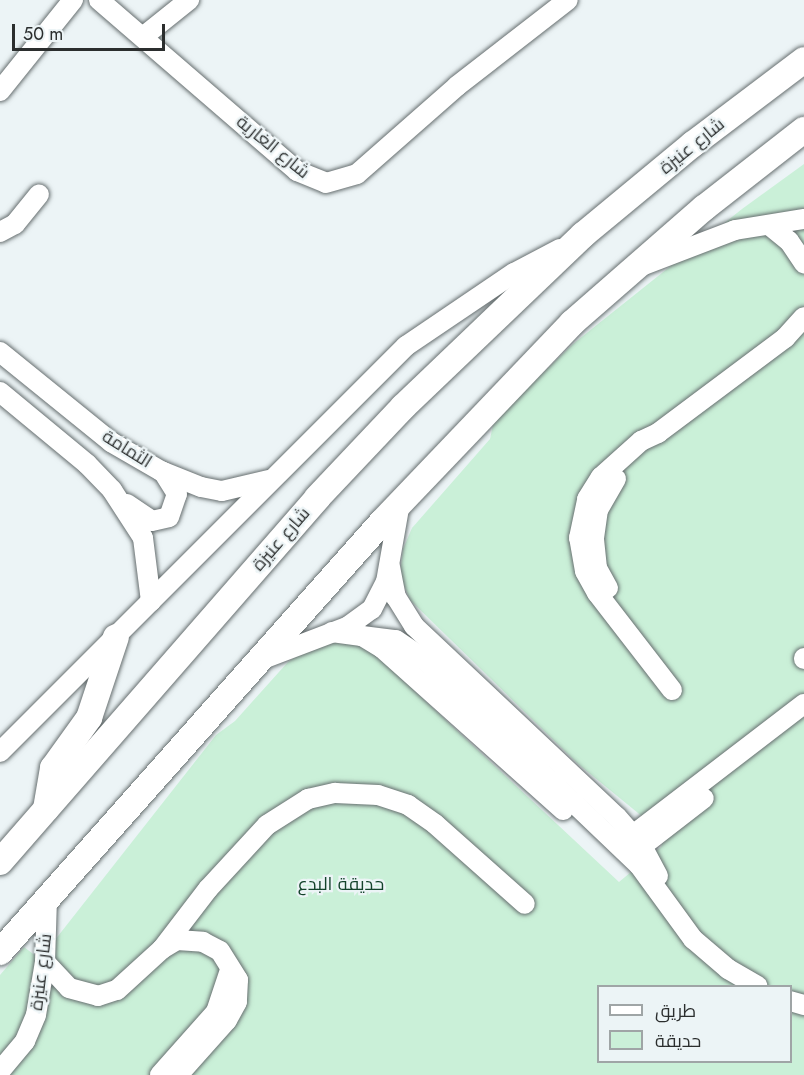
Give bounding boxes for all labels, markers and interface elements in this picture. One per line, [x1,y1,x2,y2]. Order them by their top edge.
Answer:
scale bar [15,12,168,50]
text: 50 m [23,21,63,47]
street label: شارع الغارية [232,111,314,183]
street label: شارع عنيزة [655,113,729,179]
street label: الثمامة [98,425,156,473]
street label: شارع عنيزة [247,503,315,575]
park label: حديقة البدع [298,873,384,895]
street label: شارع عنيزة [26,932,56,1012]
legend [597,985,792,1063]
text: طريق [655,998,696,1024]
text: حديقة [655,1028,701,1054]

